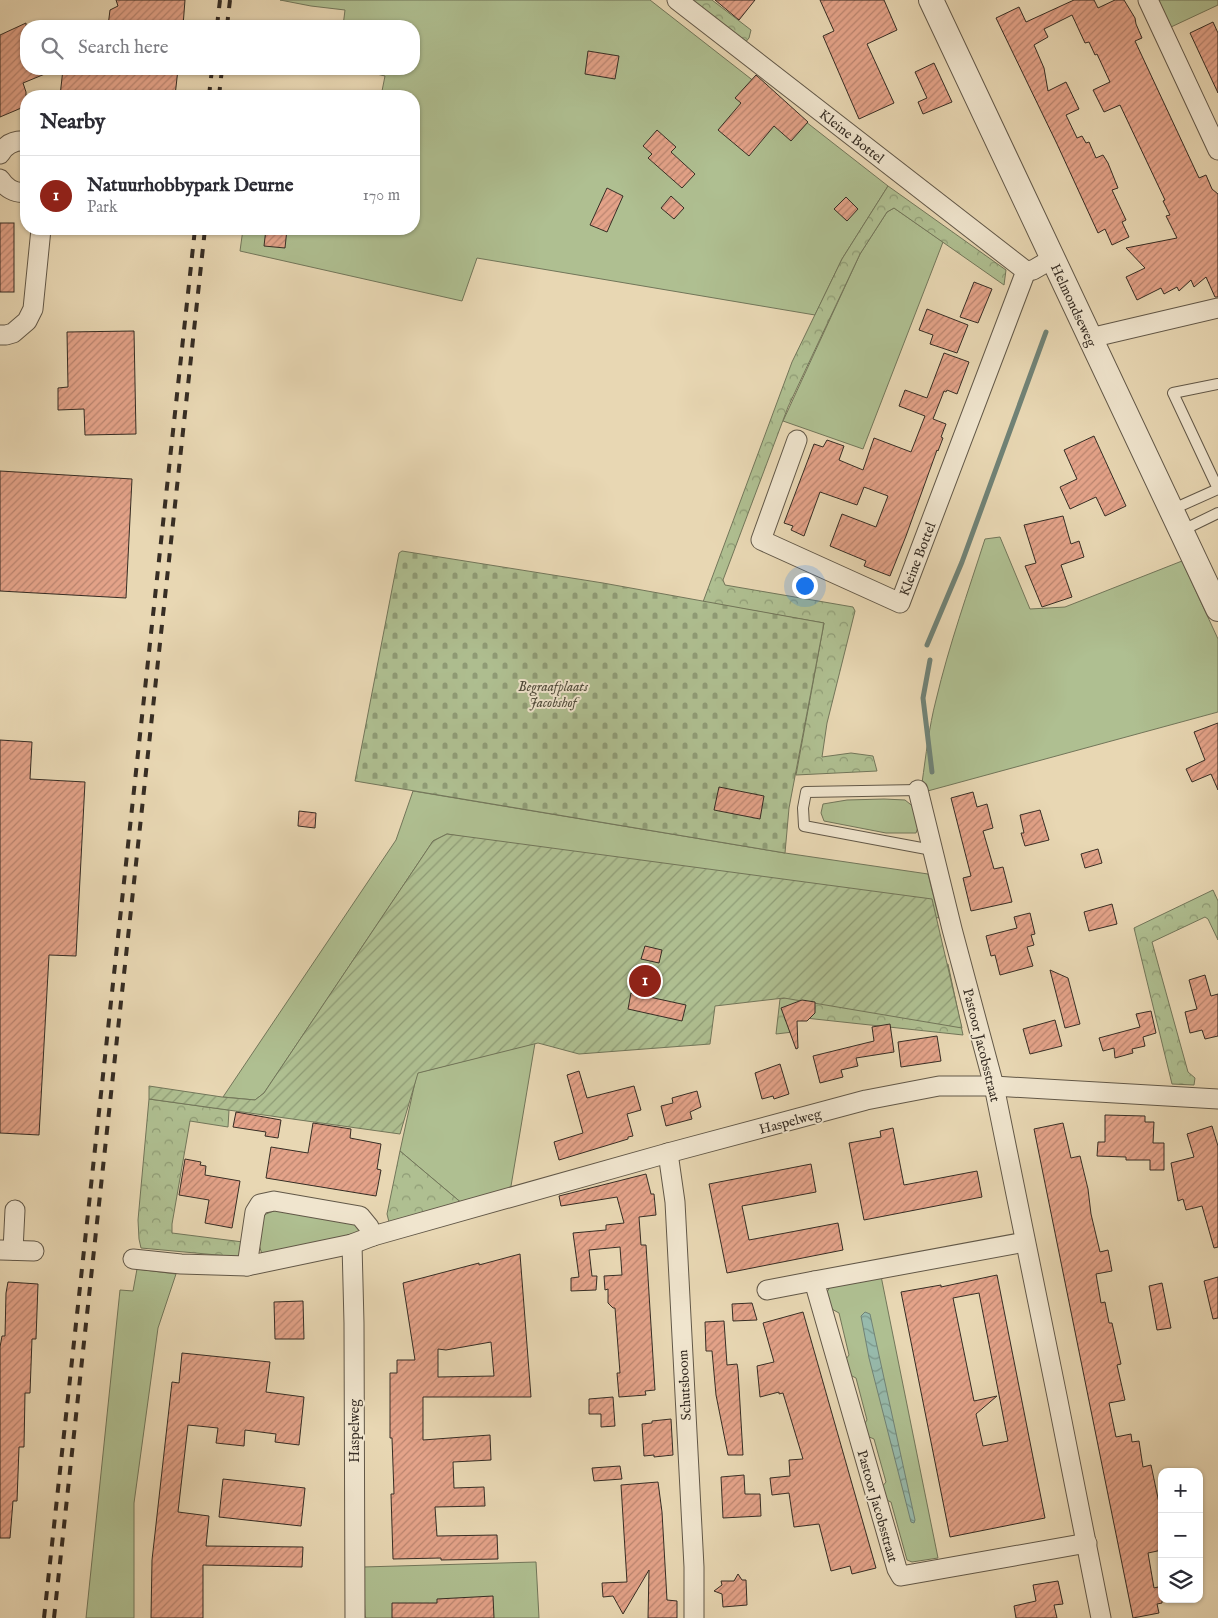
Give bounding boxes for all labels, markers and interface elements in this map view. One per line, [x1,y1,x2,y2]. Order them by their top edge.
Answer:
search box [20,20,420,75]
icon: search [38,34,66,62]
text: Search here [78,36,169,60]
street label: Kleine Bottel [815,106,888,168]
text: Nearby [40,109,105,136]
text: Natuurhobbypark Deurne [87,174,293,198]
text: 1 [53,186,59,206]
text: 170 m [363,186,400,206]
text: Park [87,198,117,218]
street label: Helmondseweg [1046,261,1100,350]
street label: Kleine Bottel [896,520,940,599]
your location [792,573,818,599]
park label: Begraafplaats Jacobshof [518,678,589,712]
pin: 1 [629,962,661,1000]
street label: Pastoor Jacobsstraat [958,987,1004,1104]
street label: Haspelweg [757,1105,824,1139]
street label: Schutsboom [674,1349,696,1421]
street label: Haspelweg [346,1399,364,1463]
street label: Pastoor Jacobsstraat [852,1448,902,1565]
map controls [1158,1468,1203,1603]
button: + [1158,1468,1203,1513]
button: − [1158,1513,1203,1558]
button: layers [1158,1558,1203,1603]

